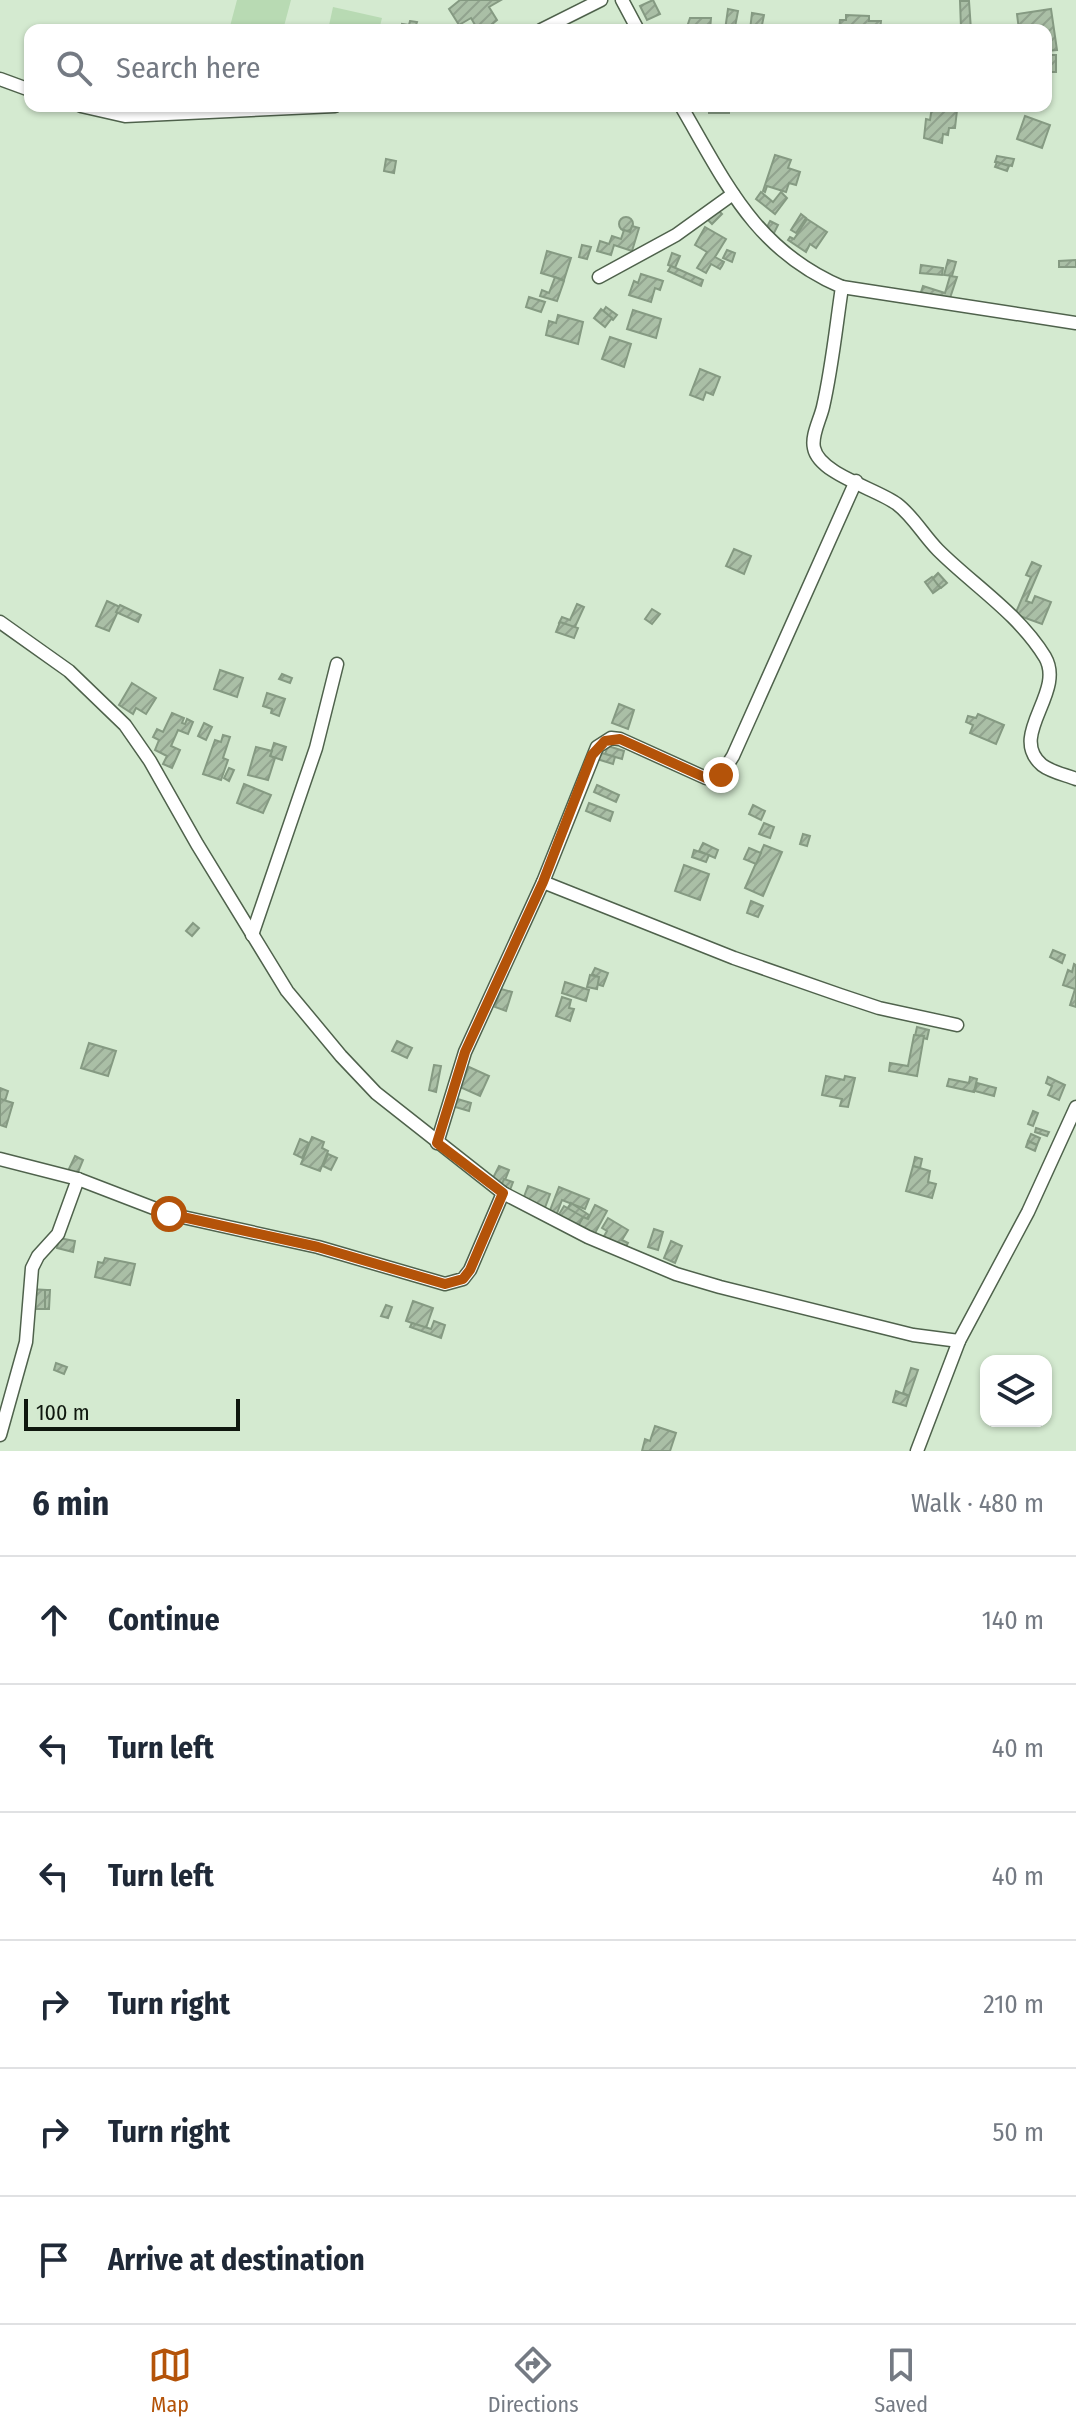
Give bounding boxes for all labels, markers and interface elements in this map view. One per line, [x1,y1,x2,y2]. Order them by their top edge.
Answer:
search box [24,24,1052,112]
icon: search [52,46,96,90]
text: Search here [116,50,261,86]
route end [703,757,739,793]
route start [151,1196,187,1232]
map controls [980,1355,1052,1427]
button: layers [980,1355,1052,1427]
scale bar [24,1395,240,1431]
text: 100 m [36,1399,90,1426]
text: 6 min [32,1483,109,1524]
text: Walk · 480 m [911,1488,1044,1519]
icon: ahead [32,1598,76,1642]
text: Continue [108,1602,220,1638]
text: 140 m [982,1605,1044,1636]
icon: left [32,1726,76,1770]
text: Turn left [108,1730,214,1766]
text: 40 m [992,1733,1044,1764]
icon: left [32,1854,76,1898]
text: Turn left [108,1858,214,1894]
text: 40 m [992,1861,1044,1892]
icon: right [32,1982,76,2026]
text: Turn right [108,1986,230,2022]
text: 210 m [983,1989,1044,2020]
icon: right [32,2110,76,2154]
text: Turn right [108,2114,230,2150]
text: 50 m [992,2117,1044,2148]
icon: arrive [32,2238,76,2282]
text: Arrive at destination [108,2242,365,2278]
tab: Map [148,2343,192,2418]
tab: Directions [488,2343,579,2418]
tab: Saved [874,2343,928,2418]

